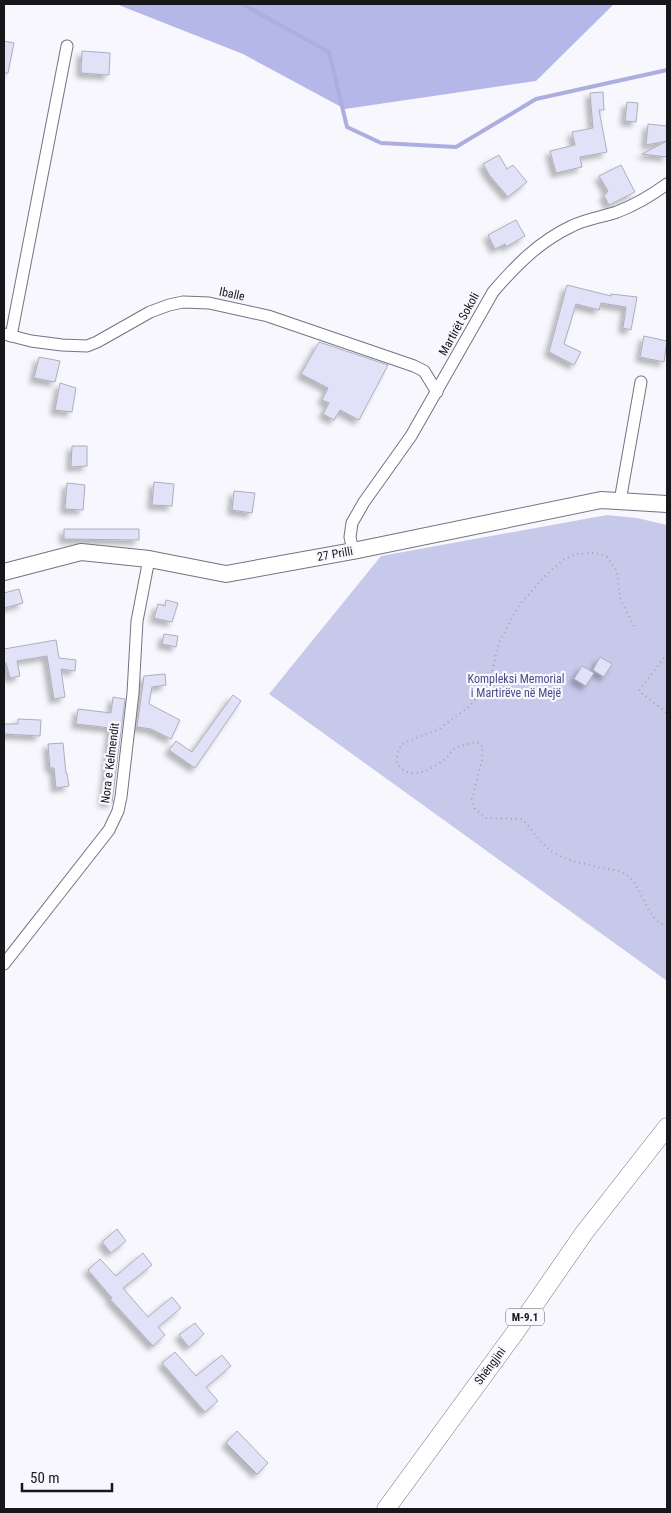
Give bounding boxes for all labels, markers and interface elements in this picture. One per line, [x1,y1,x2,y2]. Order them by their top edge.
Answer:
street label: Iballe [218,284,246,304]
street label: Martirët Sokoli [436,290,482,358]
street label: 27 Prilli [316,544,354,564]
park label: Kompleksi Memorial i Martirëve në Mejë [468,672,564,700]
street label: Nora e Kelmendit [98,721,122,804]
road number: M-9.1 [506,1308,544,1325]
street label: Shëngjini [471,1344,509,1388]
scale bar [22,1460,112,1492]
text: 50 m [30,1469,60,1487]

